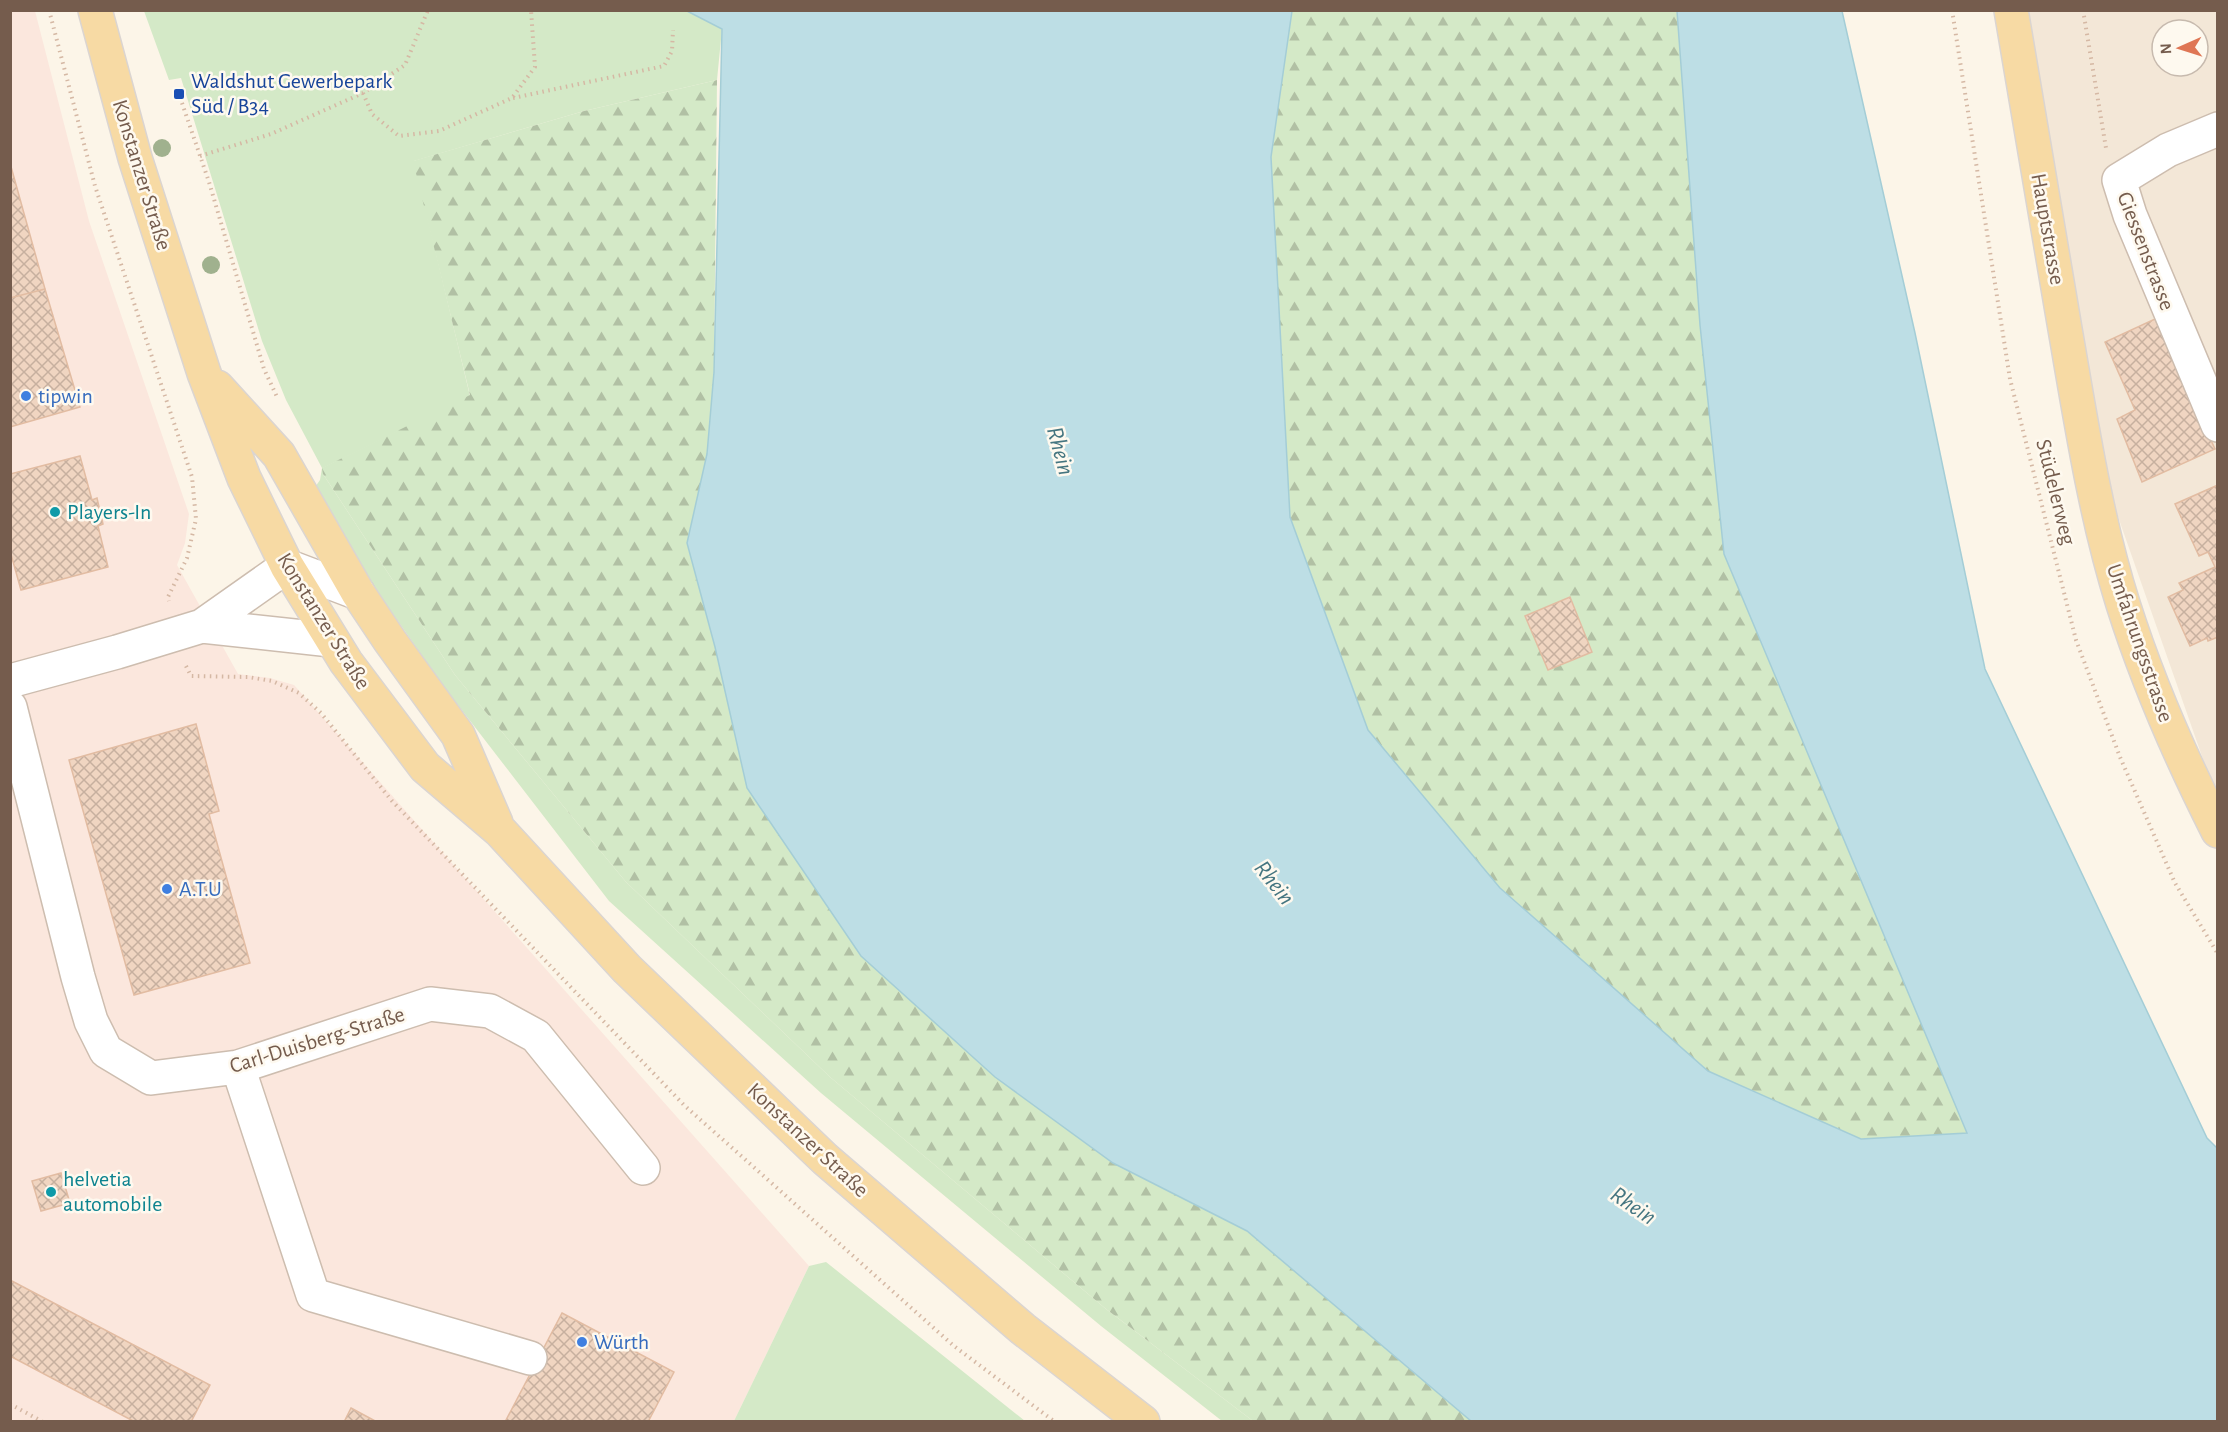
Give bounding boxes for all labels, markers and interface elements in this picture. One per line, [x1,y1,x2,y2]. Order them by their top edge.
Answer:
north arrow [2150,18,2210,78]
text: N [2158,43,2174,55]
place label: Waldshut Gewerbepark Süd / B34 [191,70,392,117]
marker: Waldshut Gewerbepark Süd / B34 [172,87,186,101]
street label: Konstanzer Straße [109,97,175,253]
street label: Hauptstrasse [2027,172,2069,286]
street label: Giessenstrasse [2113,189,2179,313]
place label: tipwin [38,385,93,407]
marker: tipwin [19,389,33,403]
water label: Rhein [1042,424,1078,478]
street label: Stüdelerweg [2032,437,2080,547]
place label: Players-In [67,501,151,523]
marker: Players-In [48,505,62,519]
street label: Konstanzer Straße [273,549,375,693]
street label: Umfahrungsstrasse [2103,561,2177,725]
water label: Rhein [1249,856,1299,910]
place label: A.T.U [179,878,222,900]
marker: A.T.U [160,882,174,896]
street label: Carl-Duisberg-Straße [227,1003,407,1077]
street label: Konstanzer Straße [743,1079,873,1201]
place label: helvetia automobile [63,1168,162,1215]
water label: Rhein [1606,1182,1660,1230]
marker: helvetia automobile [44,1185,58,1199]
place label: Würth [594,1331,649,1353]
marker: Würth [575,1335,589,1349]

